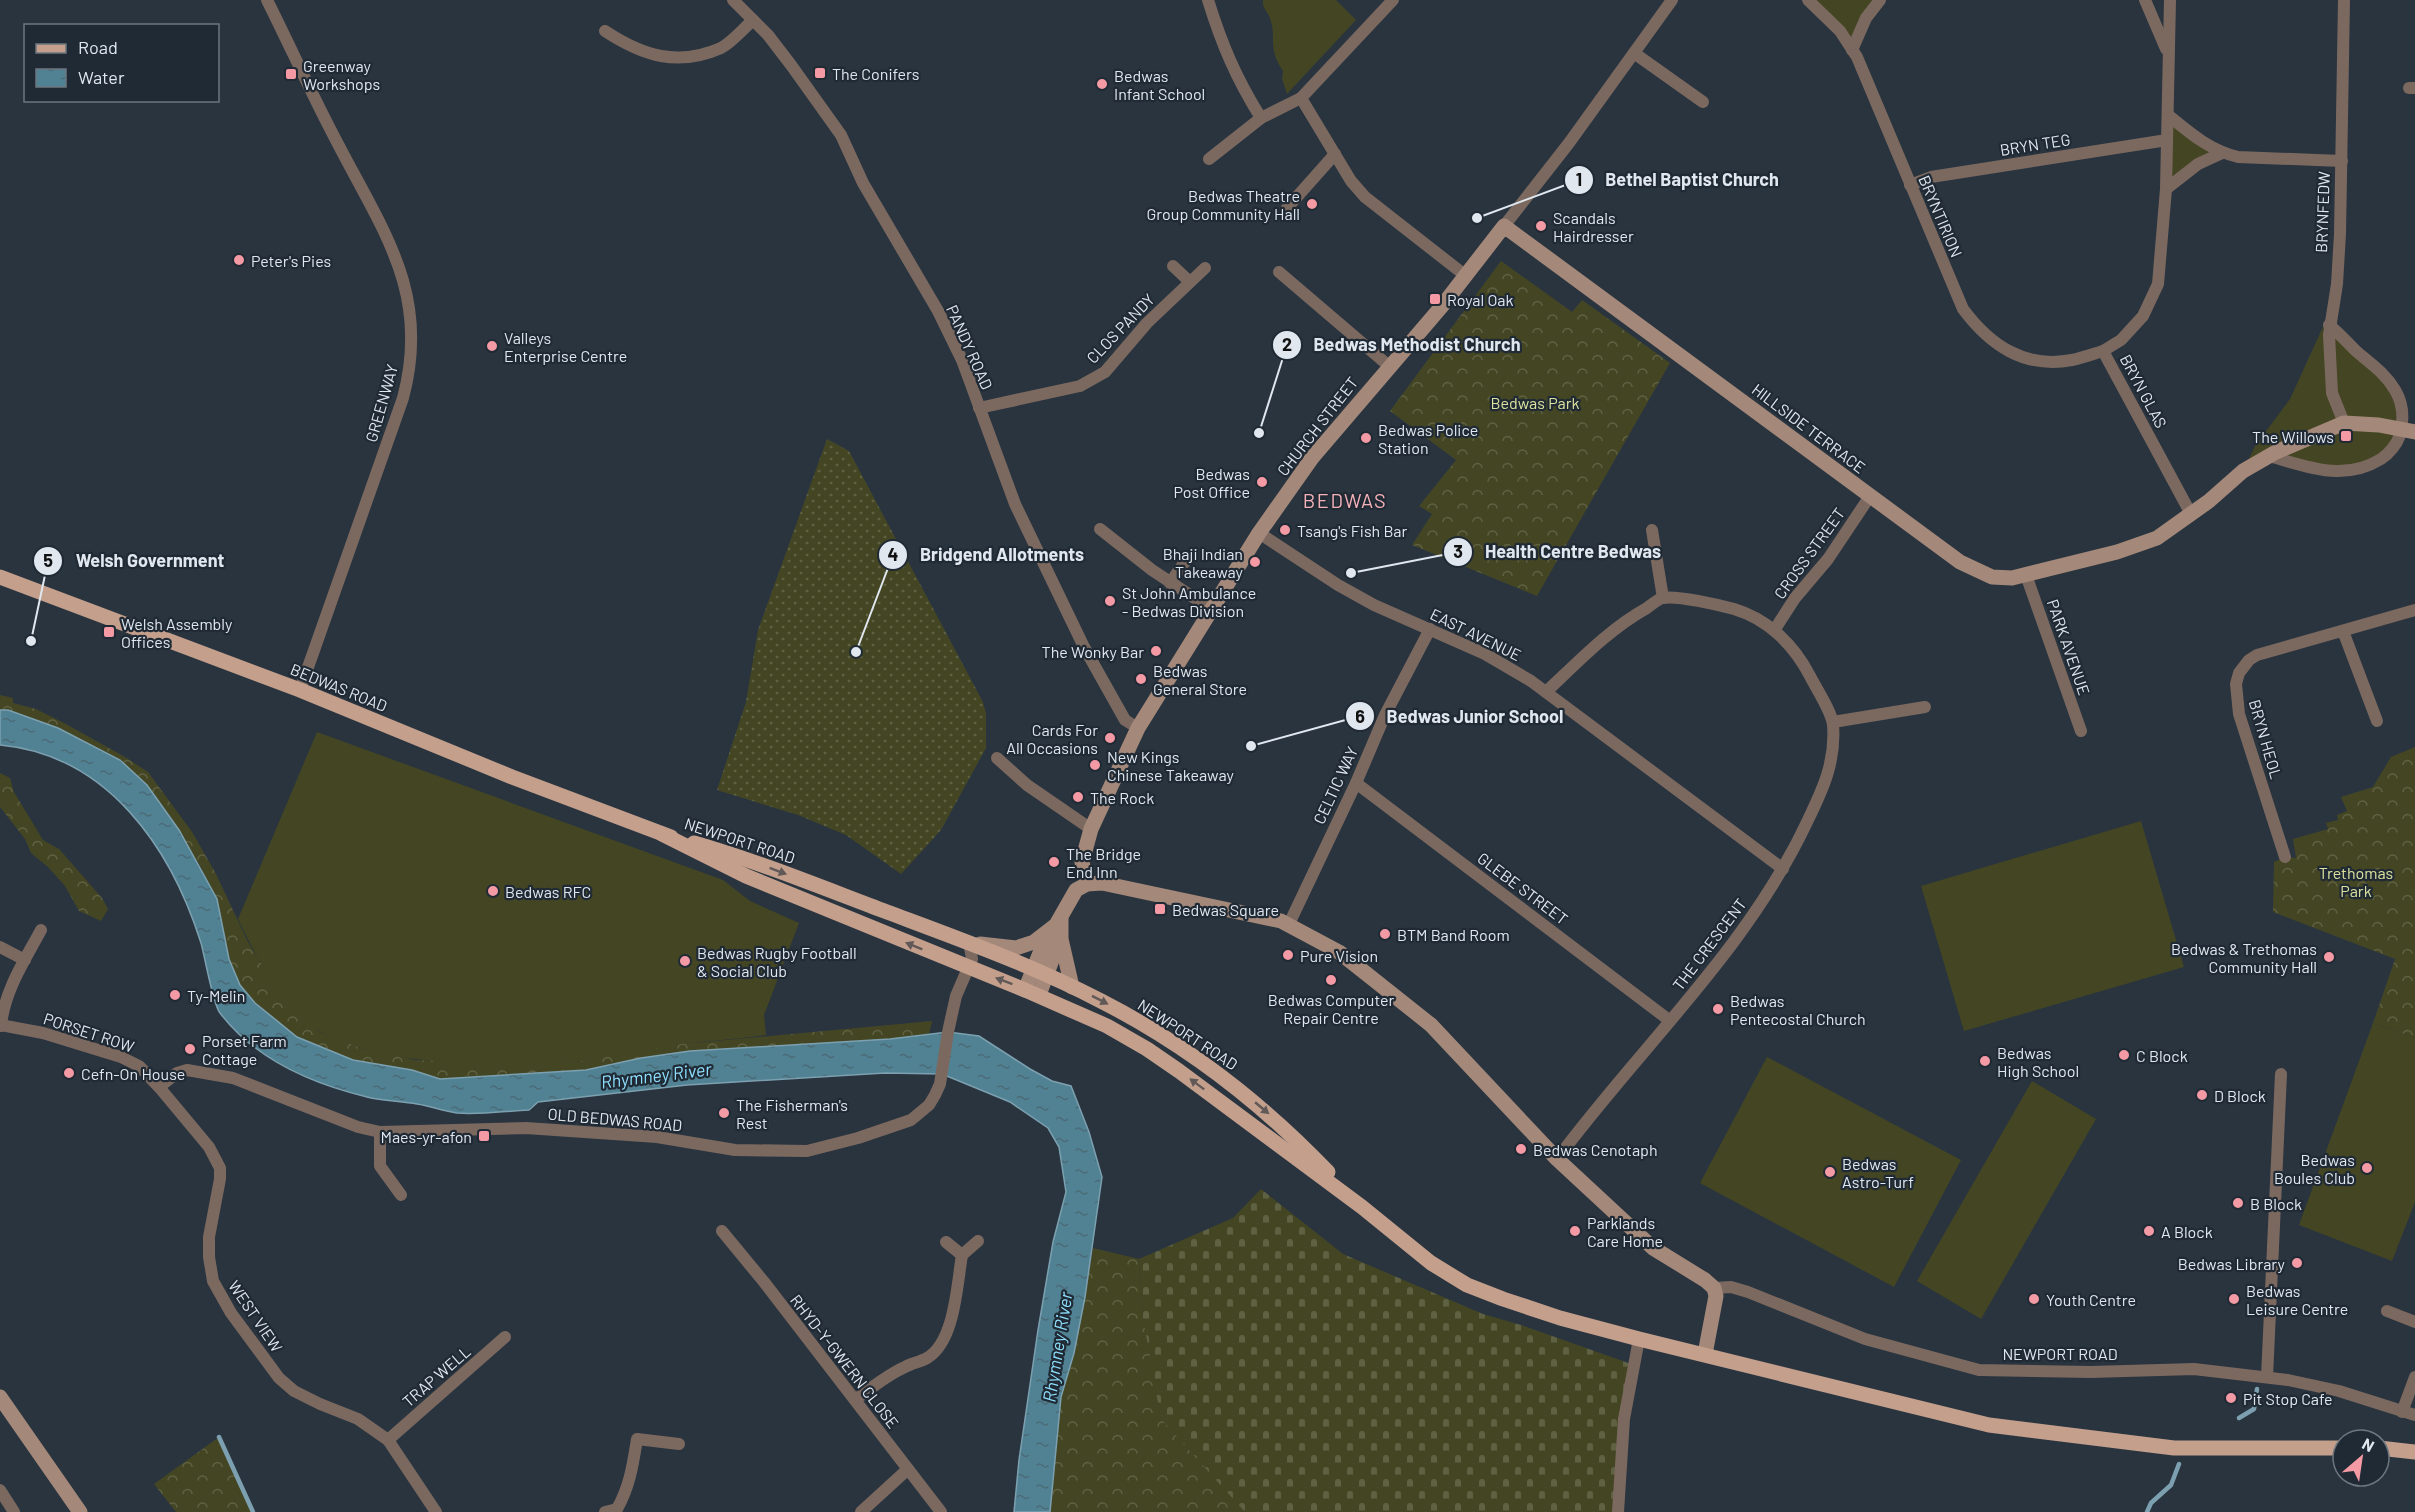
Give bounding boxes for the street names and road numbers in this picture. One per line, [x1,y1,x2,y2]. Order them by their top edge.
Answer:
street label: BRYN TEG [1998,129,2072,159]
street label: BRYNFEDW [2311,171,2333,253]
street label: BRYNTIRION [1915,172,1967,260]
street label: CLOS PANDY [1082,289,1158,367]
street label: PANDY ROAD [943,302,997,392]
street label: BRYN GLAS [2117,351,2171,431]
street label: GREENWAY [361,362,401,444]
street label: CHURCH STREET [1273,373,1361,479]
street label: HILLSIDE TERRACE [1749,379,1869,477]
street label: CROSS STREET [1770,504,1848,602]
street label: PARK AVENUE [2044,596,2094,698]
street label: EAST AVENUE [1427,604,1525,664]
street label: BEDWAS ROAD [288,659,390,715]
street label: BRYN HEOL [2246,697,2286,781]
street label: CELTIC WAY [1309,743,1361,827]
street label: NEWPORT ROAD [682,813,798,867]
street label: GLEBE STREET [1474,848,1572,928]
street label: THE CRESCENT [1668,894,1750,994]
street label: NEWPORT ROAD [1135,995,1241,1073]
street label: PORSET ROW [41,1008,137,1056]
street label: OLD BEDWAS ROAD [547,1104,683,1134]
street label: WEST VIEW [225,1277,287,1355]
street label: RHYD-Y-GWERN CLOSE [787,1290,903,1432]
street label: TRAP WELL [398,1341,474,1411]
street label: NEWPORT ROAD [2002,1344,2118,1363]

